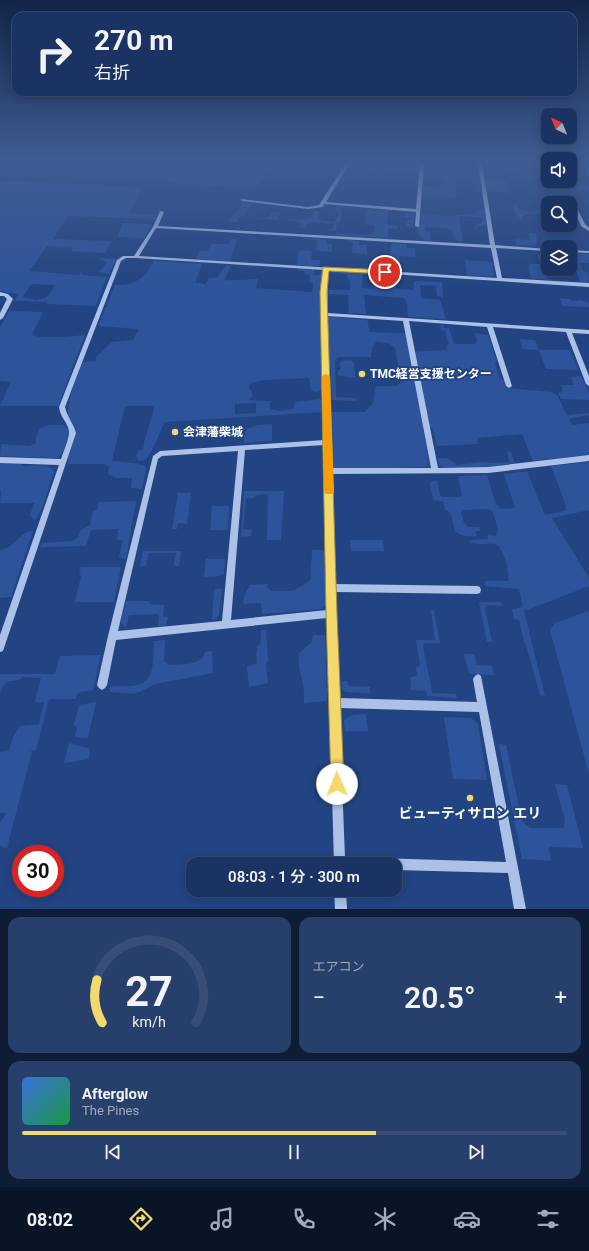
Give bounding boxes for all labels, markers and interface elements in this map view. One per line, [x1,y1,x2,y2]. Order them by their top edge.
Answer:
text: 270 m [94,24,173,57]
icon: right [28,28,80,80]
text: 右折 [94,62,130,83]
north arrow [541,108,577,144]
map controls [541,108,577,276]
button: sound [541,152,577,188]
button: search [541,196,577,232]
button: layers [541,240,577,276]
pin [368,255,402,289]
icon: arrive [374,261,396,283]
place label: TMC経営支援センター [370,367,492,381]
marker: TMC経営支援センター [357,369,367,379]
place label: 会津藩柴城 [183,425,243,439]
marker: 会津藩柴城 [170,427,180,437]
position arrow [316,763,358,805]
marker: ビューティサロン エリ [465,793,475,803]
place label: ビューティサロン エリ [399,805,541,821]
speed limit sign: 30 [12,845,64,897]
text: 08:03 · 1 分 · 300 m [228,868,360,886]
text: エアコン [313,959,365,974]
text: 27 [125,967,173,1016]
text: 20.5° [404,980,476,1015]
text: − [313,985,325,1010]
text: + [555,985,567,1010]
text: km/h [132,1014,166,1030]
text: Afterglow [82,1085,148,1103]
text: The Pines [82,1103,139,1118]
icon: previous [102,1141,124,1163]
icon: pause [283,1141,305,1163]
icon: next [465,1141,487,1163]
icon: directions [127,1205,155,1233]
icon: music [208,1205,236,1233]
icon: phone [290,1205,318,1233]
icon: climate [371,1205,399,1233]
icon: car [453,1205,481,1233]
icon: filters [534,1205,562,1233]
text: 08:02 [27,1209,73,1230]

